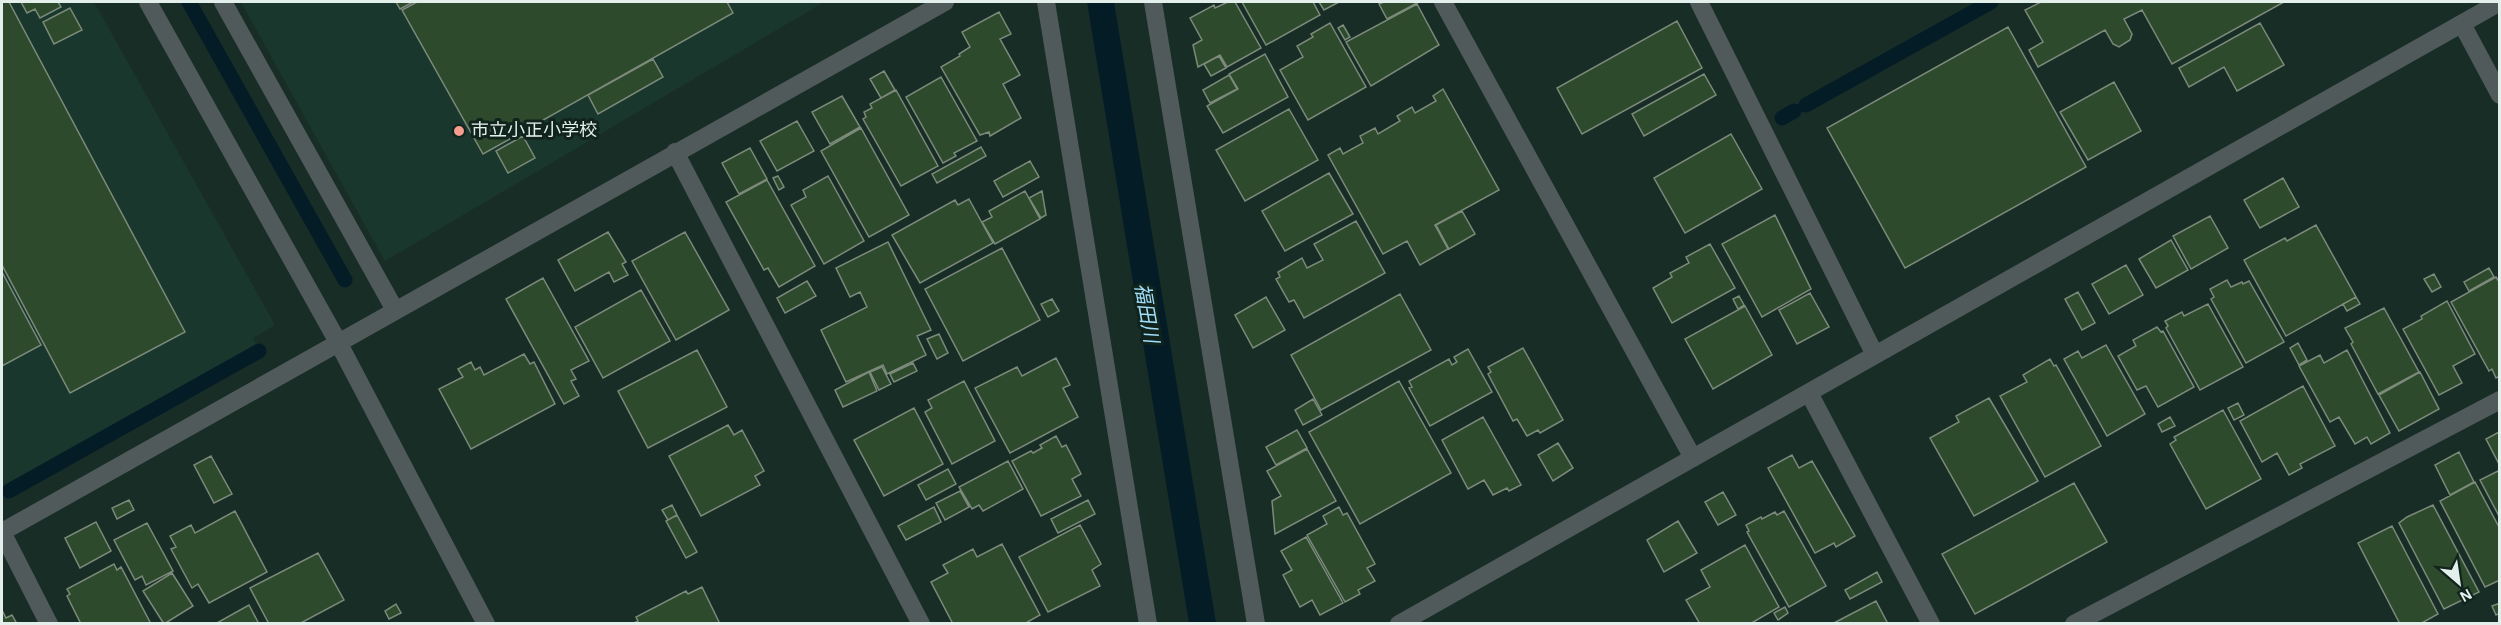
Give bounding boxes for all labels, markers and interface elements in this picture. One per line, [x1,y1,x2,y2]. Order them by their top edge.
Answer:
place label: 市立小正小学校 [471,120,597,140]
marker: 市立小正小学校 [452,124,466,138]
water label: 福田川 [1131,282,1162,346]
north arrow [2429,553,2489,613]
text: N [2457,586,2475,605]

